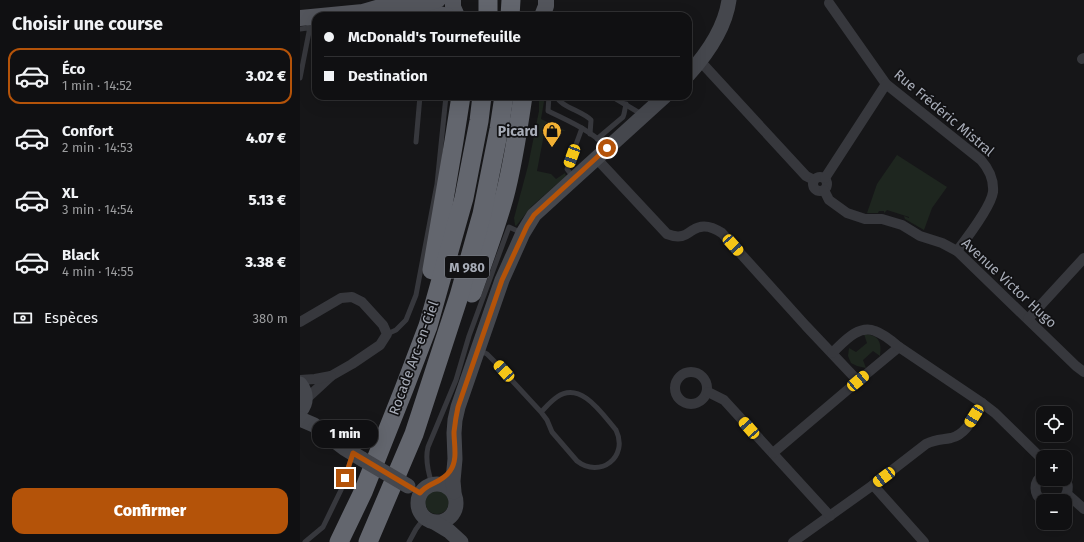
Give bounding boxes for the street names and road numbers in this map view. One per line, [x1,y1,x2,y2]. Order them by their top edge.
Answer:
street label: Rue Frédéric Mistral [890,66,998,160]
street label: Avenue Victor Hugo [958,235,1060,331]
road number: M 980 [445,256,489,278]
street label: Rocade Arc-en-Ciel [385,299,443,417]

